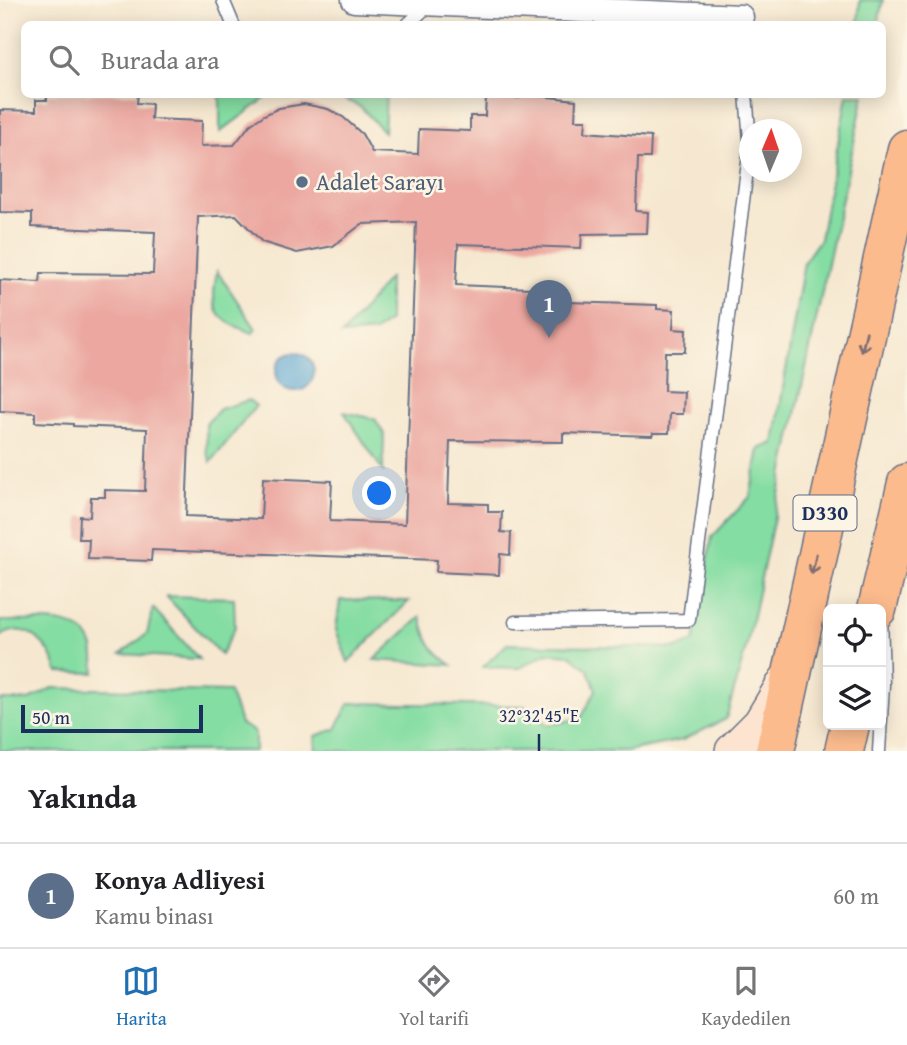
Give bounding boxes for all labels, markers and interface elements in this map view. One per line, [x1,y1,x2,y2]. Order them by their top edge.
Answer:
search box [21,21,886,98]
text: Burada ara [101,40,220,79]
icon: search [45,41,83,79]
north arrow [739,119,802,182]
place label: Adalet Sarayı [316,165,444,198]
marker: Adalet Sarayı [294,174,310,190]
pin: 1 [526,280,572,338]
one-way arrow [856,330,870,353]
your location [362,476,396,510]
road number: D330 [794,496,856,530]
one-way arrow [807,552,820,575]
map controls [823,604,886,730]
button: locate [823,604,886,667]
button: layers [823,667,886,730]
scale bar [21,702,203,734]
text: 32°32'45"E [499,702,579,729]
text: 50 m [32,703,70,731]
text: Yakında [28,775,137,819]
text: Konya Adliyesi [95,860,265,899]
text: 1 [45,879,57,912]
text: 60 m [833,879,879,912]
text: Kamu binası [95,899,214,932]
tab: Harita [116,962,167,1032]
tab: Yol tarifi [399,962,469,1032]
tab: Kaydedilen [702,962,791,1032]

